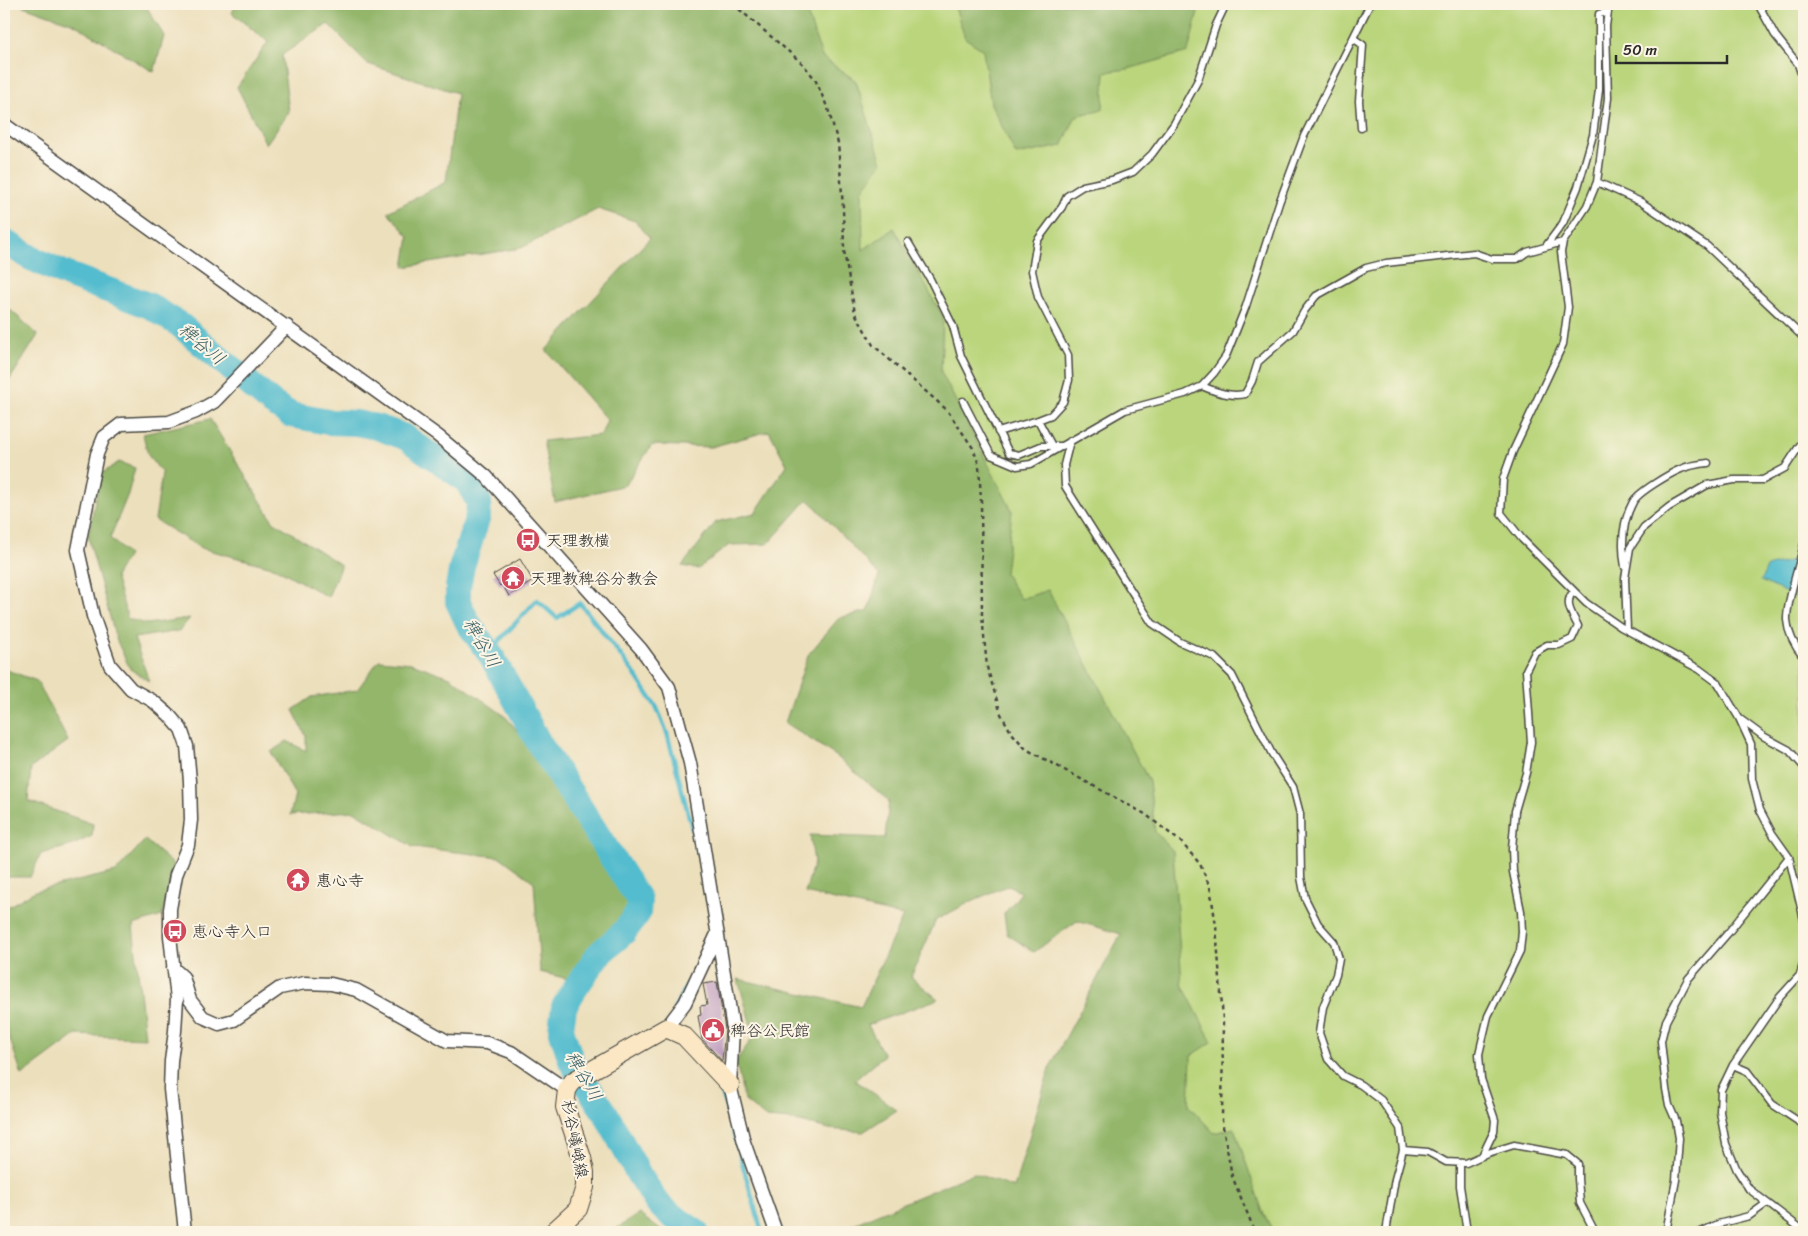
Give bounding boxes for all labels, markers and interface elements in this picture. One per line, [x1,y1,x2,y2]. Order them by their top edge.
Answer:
scale bar [1616,32,1727,64]
text: 50 m [1623,37,1658,63]
water label: 稗谷川 [171,314,233,374]
place label: 天理教横 [546,526,610,555]
bus stop icon: 天理教横 [515,527,541,553]
place label: 天理教稗谷分教会 [530,564,658,593]
temple icon: 天理教稗谷分教会 [500,565,526,591]
water label: 稗谷川 [455,612,509,674]
place label: 惠心寺 [316,866,364,895]
temple icon: 惠心寺 [285,867,311,893]
place label: 恵心寺入口 [192,917,272,946]
bus stop icon: 恵心寺入口 [162,918,188,944]
place label: 稗谷公民館 [730,1016,810,1045]
public building icon: 稗谷公民館 [700,1017,726,1043]
water label: 稗谷川 [557,1045,611,1107]
street label: 杉谷嶬峨線 [553,1097,597,1181]

